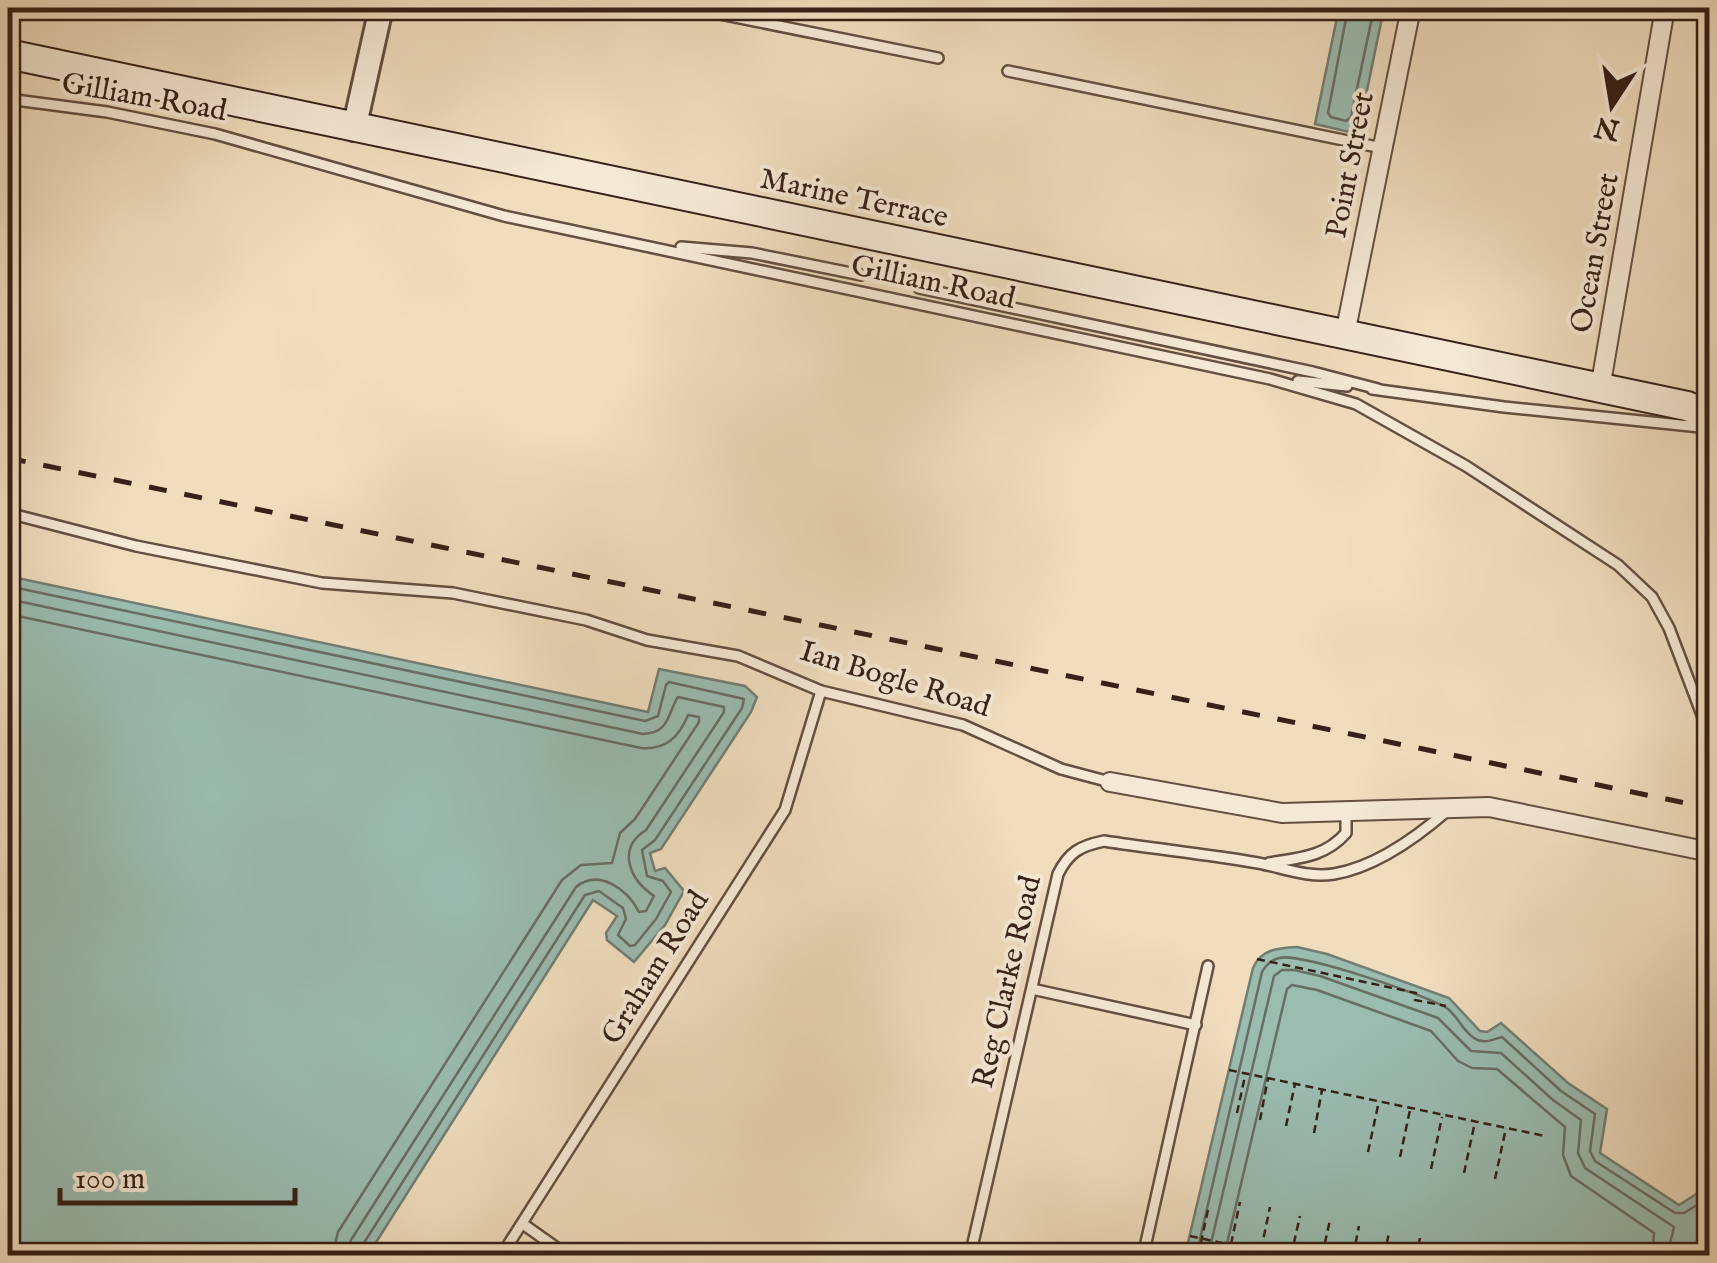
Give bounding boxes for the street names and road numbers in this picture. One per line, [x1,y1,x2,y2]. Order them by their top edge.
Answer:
street label: Gilliam Road [59,65,230,131]
street label: Point Street [1318,89,1384,241]
street label: Marine Terrace [757,161,951,237]
street label: Ocean Street [1563,170,1629,336]
street label: Gilliam Road [847,247,1020,319]
street label: Ian Bogle Road [795,633,996,727]
street label: Reg Clarke Road [965,871,1051,1092]
street label: Graham Road [594,883,719,1052]

